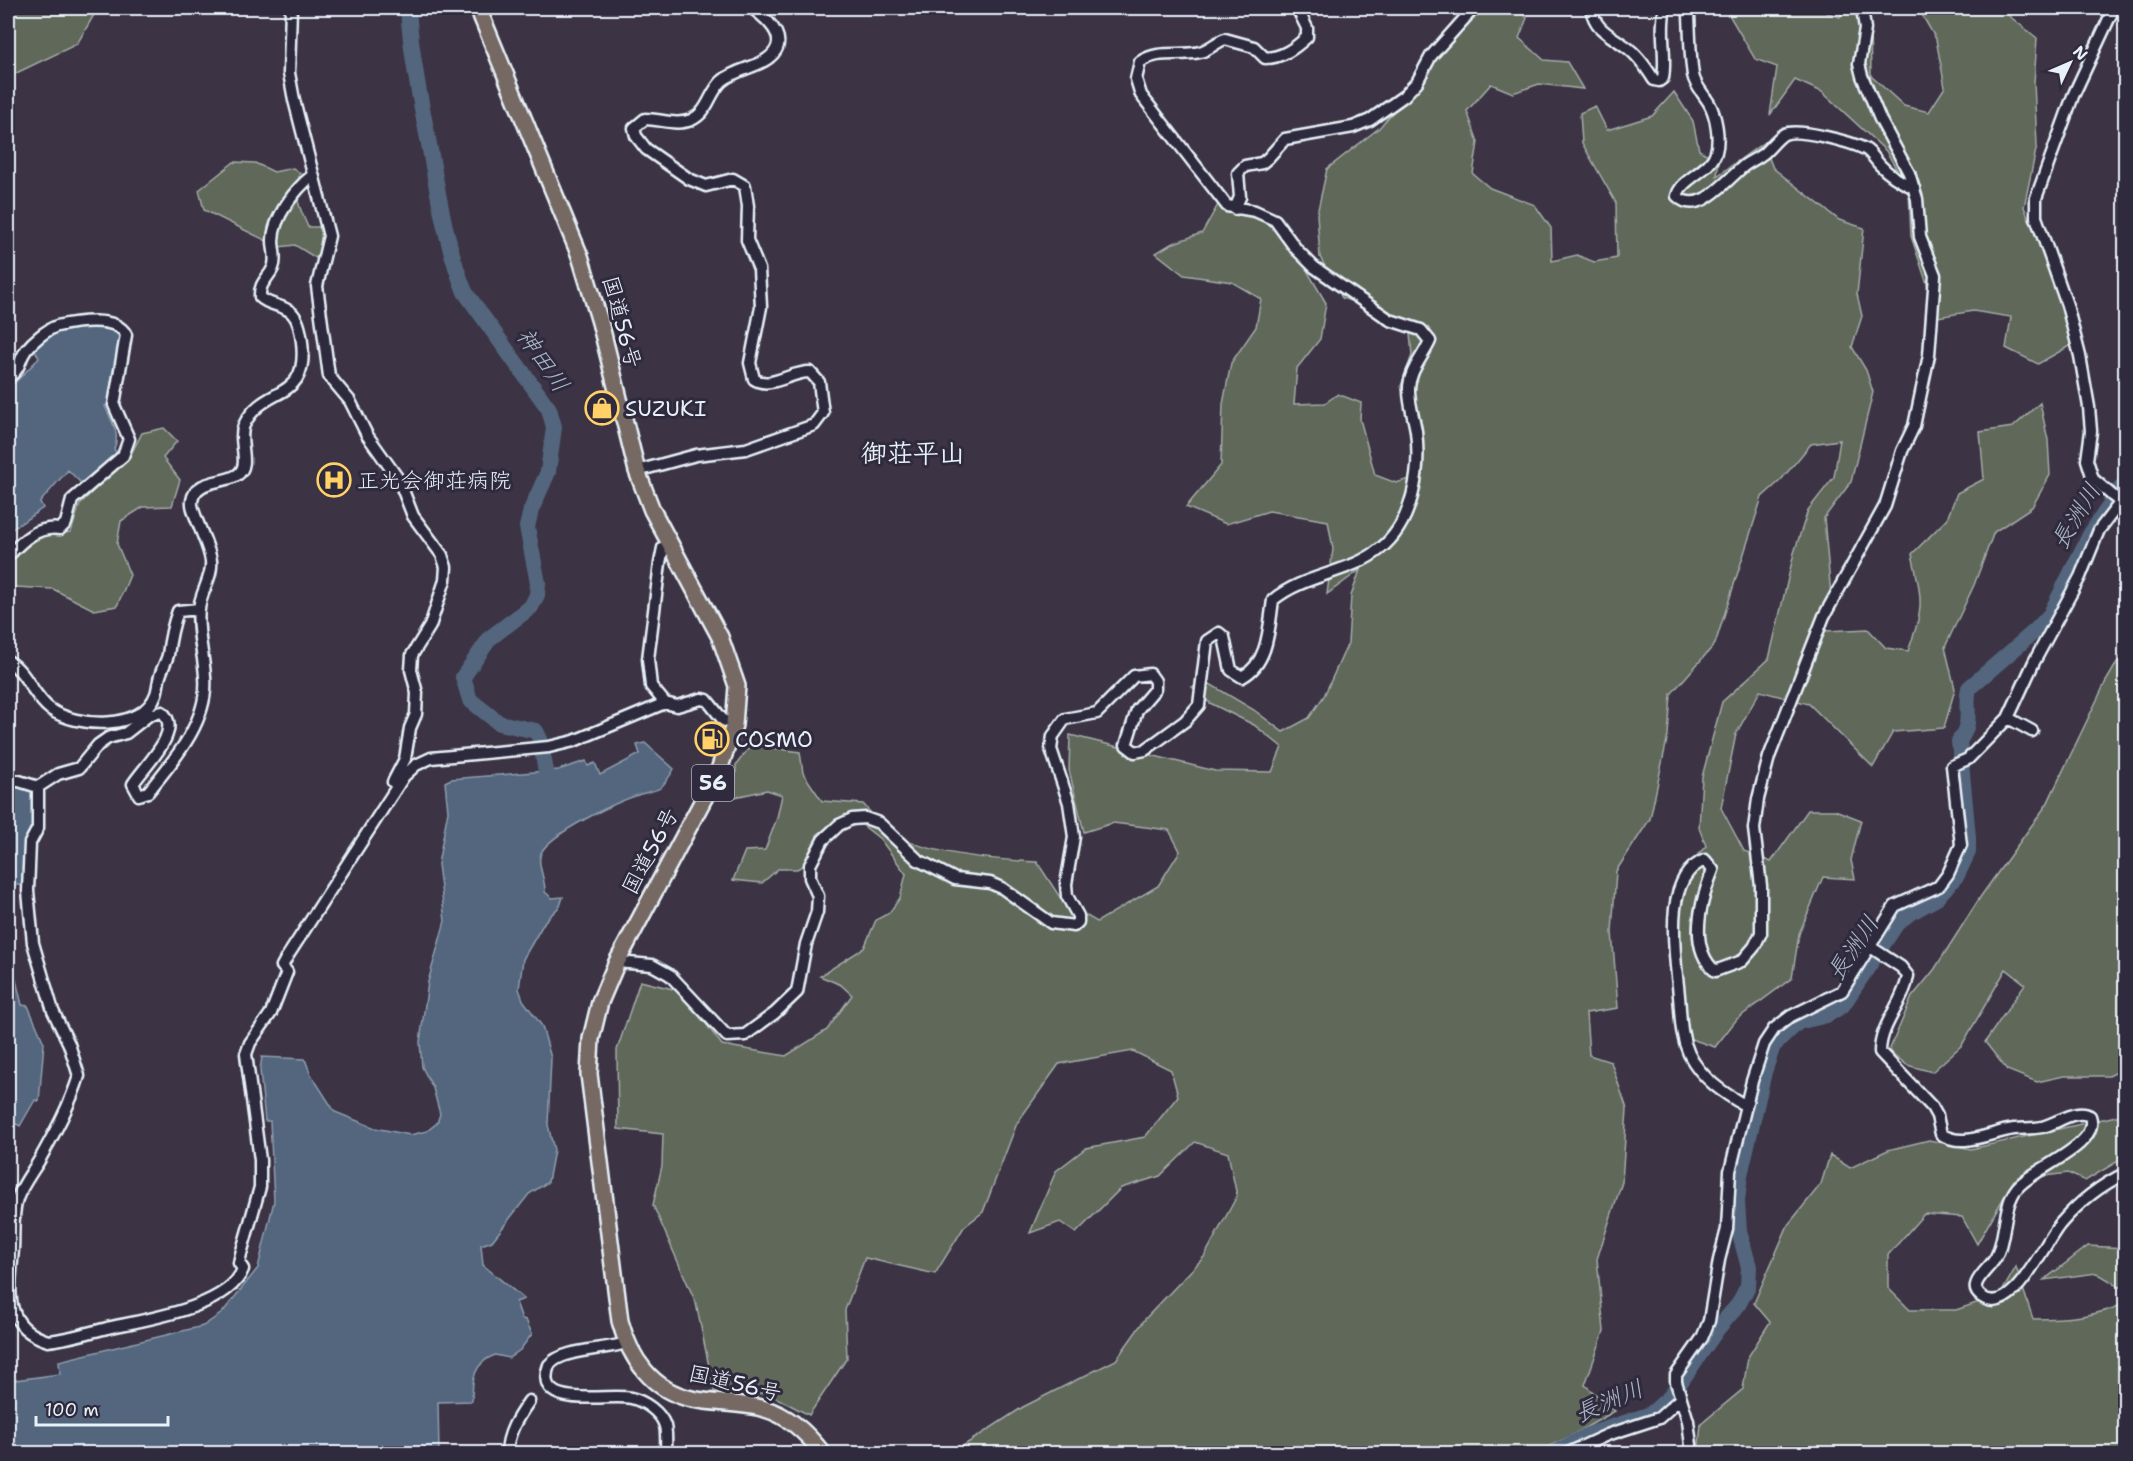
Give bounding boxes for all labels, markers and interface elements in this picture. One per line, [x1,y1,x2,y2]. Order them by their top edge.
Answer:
north arrow [2040,33,2100,93]
text: N [2068,41,2092,65]
street label: 国道56号 [596,273,648,371]
water label: 神田川 [509,321,577,399]
shop icon: SUZUKI [584,390,620,426]
place label: SUZUKI [625,394,706,423]
district label: 御荘平山 [861,435,965,470]
hospital icon: 正光会御荘病院 [316,462,352,498]
place label: 正光会御荘病院 [357,466,511,495]
water label: 長洲川 [2044,477,2108,555]
fuel station icon: COSMO [694,721,730,757]
place label: COSMO [735,725,813,754]
road number: 56 [692,765,734,801]
street label: 国道56号 [615,802,685,900]
water label: 長洲川 [1820,909,1886,987]
street label: 国道56号 [686,1358,784,1408]
water label: 長洲川 [1570,1372,1648,1430]
scale bar [36,1389,168,1427]
text: 100 m [45,1398,99,1422]

